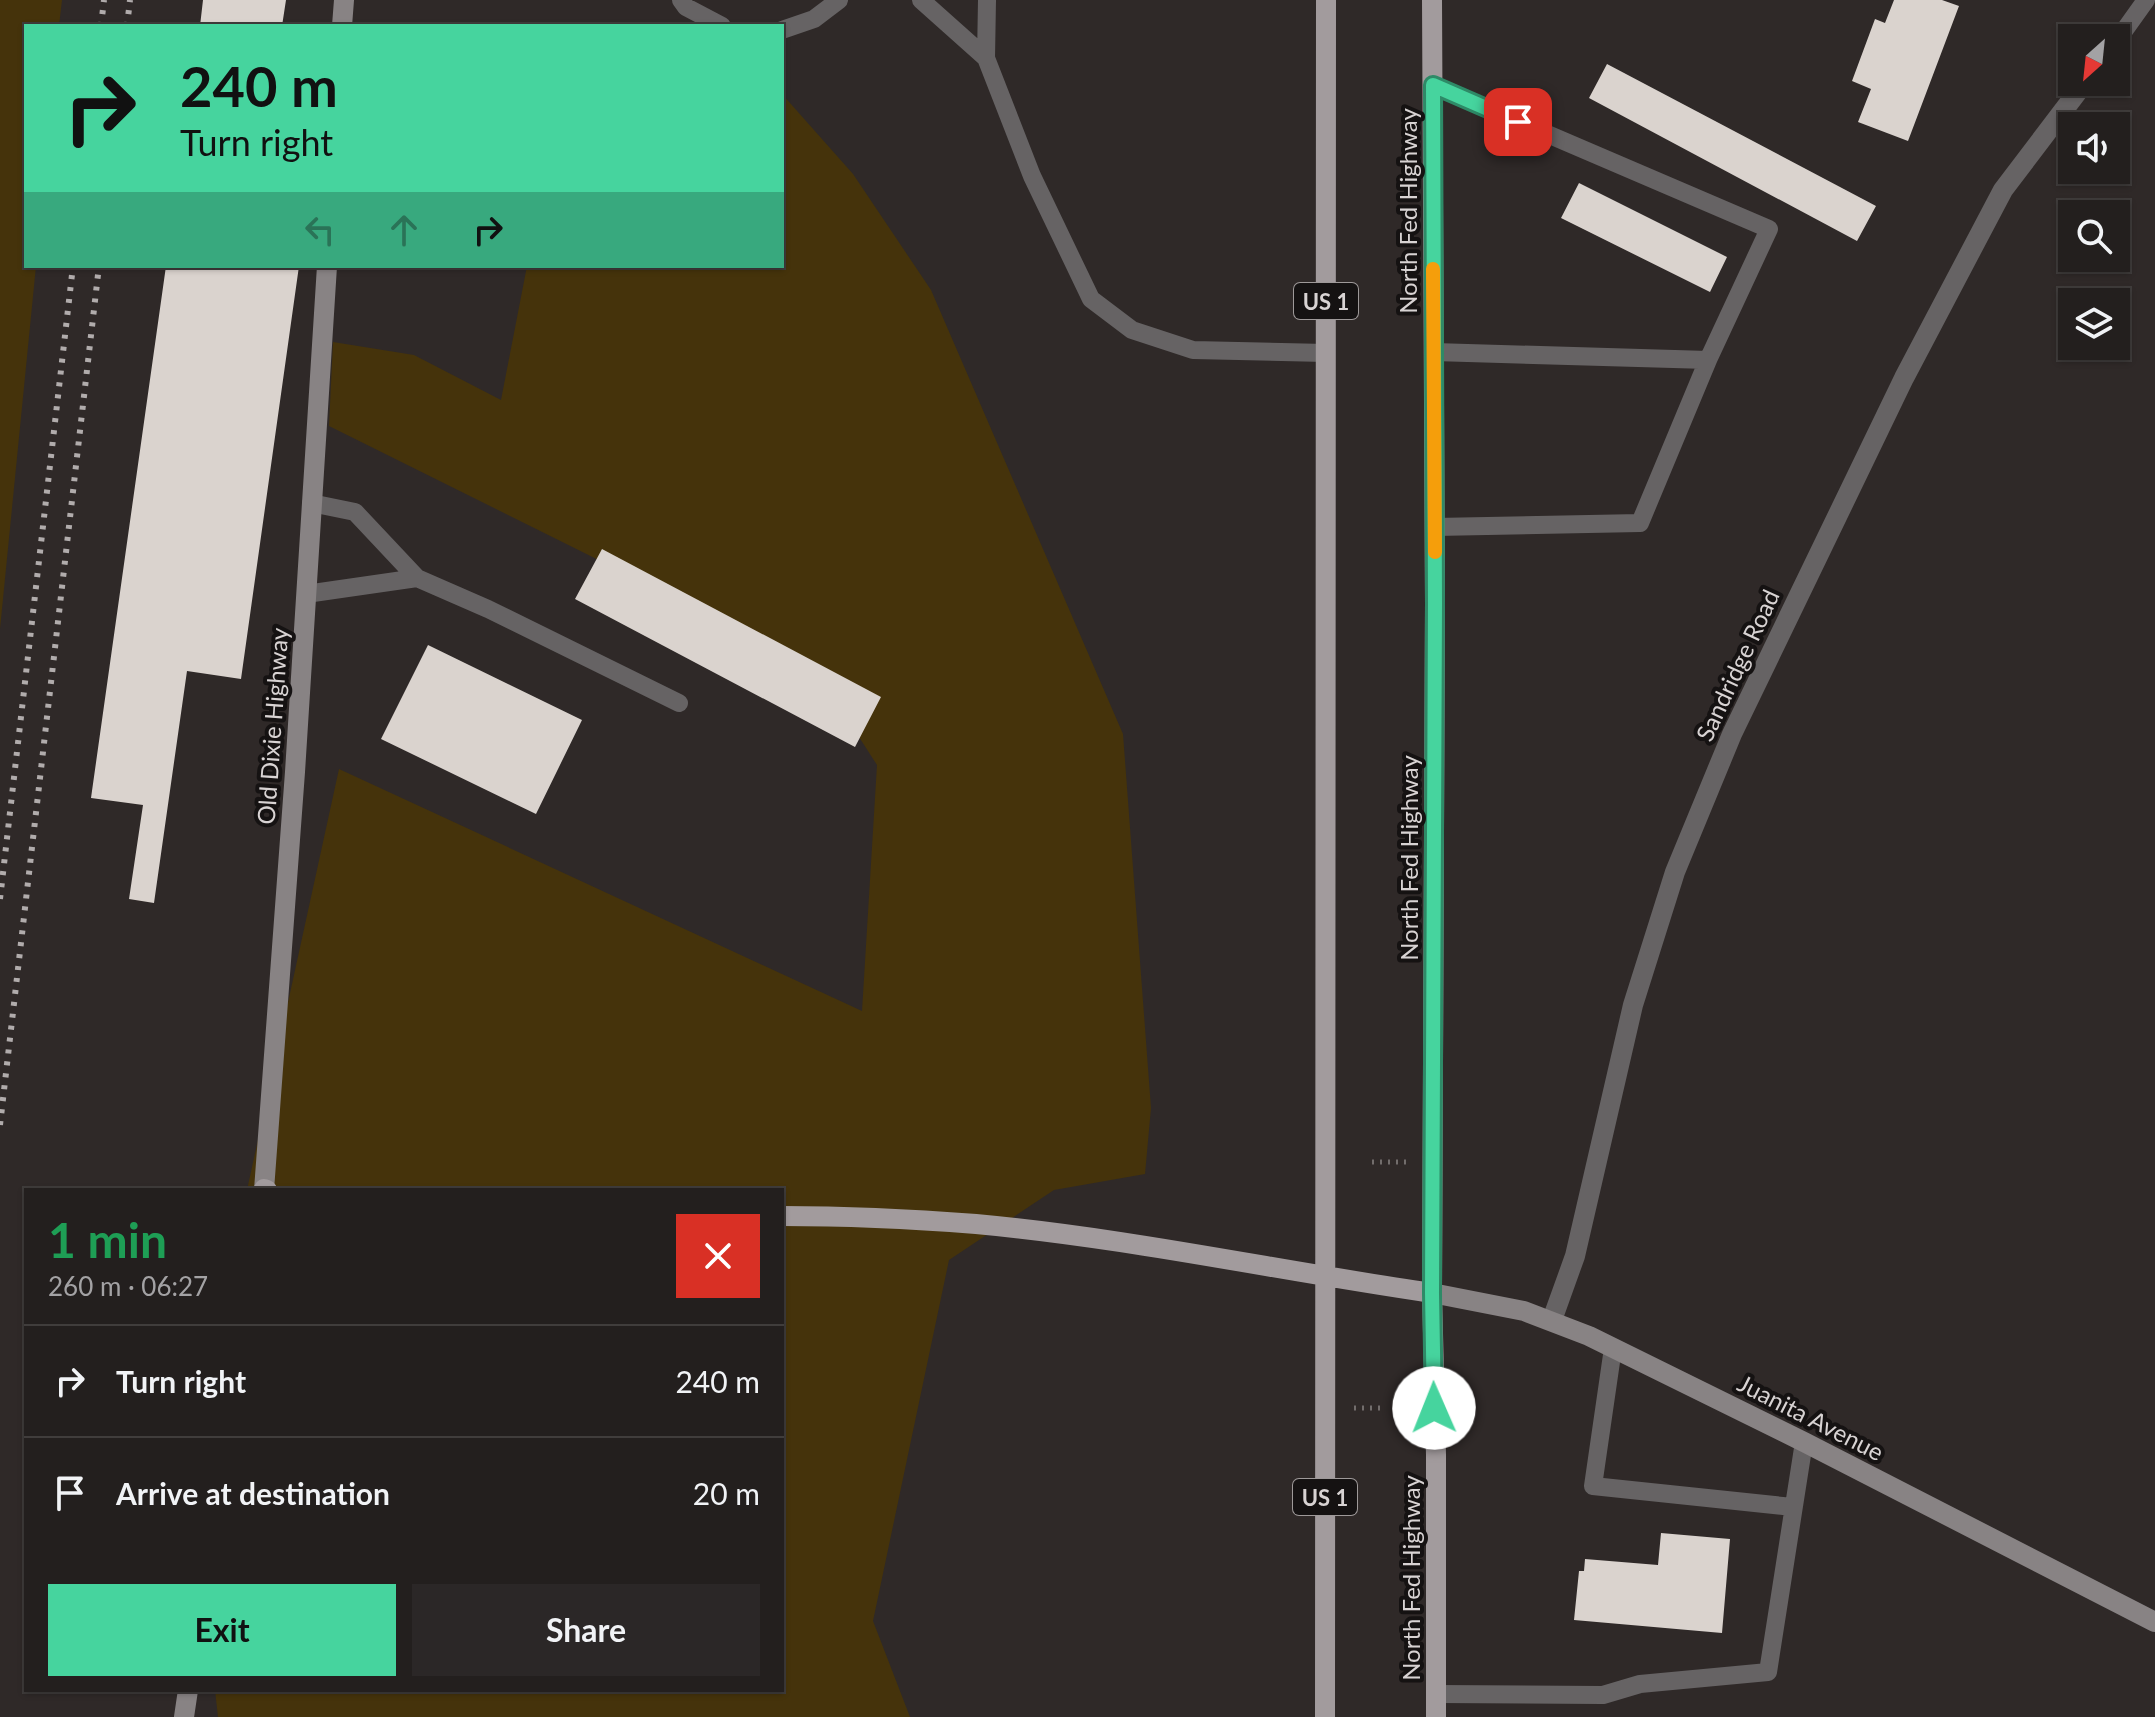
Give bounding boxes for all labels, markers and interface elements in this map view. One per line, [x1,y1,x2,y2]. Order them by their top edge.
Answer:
north arrow [2058,24,2130,96]
map controls [2058,24,2130,360]
text: 240 m [180,52,338,119]
icon: right [48,56,152,160]
pin [1484,88,1552,156]
icon: arrive [1496,100,1540,144]
street label: North Fed Highway [1393,108,1422,314]
button: sound [2058,112,2130,184]
text: Turn right [180,120,333,164]
button: search [2058,200,2130,272]
icon: left [298,208,342,252]
icon: ahead [382,208,426,252]
icon: right [466,208,510,252]
road number: US 1 [1294,283,1358,319]
button: layers [2058,288,2130,360]
street label: Sandridge Road [1689,585,1785,745]
street label: Old Dixie Highway [251,626,293,825]
street label: North Fed Highway [1394,755,1423,961]
text: 1 min [48,1211,167,1268]
button: close [676,1214,760,1298]
text: 260 m · 06:27 [48,1270,208,1302]
icon: right [48,1359,92,1403]
text: Turn right [116,1363,246,1399]
text: 240 m [675,1363,760,1399]
position arrow [1392,1366,1476,1450]
street label: Juanita Avenue [1733,1368,1889,1466]
icon: arrive [48,1471,92,1515]
text: Arrive at destination [116,1475,390,1511]
text: 20 m [693,1475,760,1511]
street label: North Fed Highway [1396,1475,1425,1681]
road number: US 1 [1293,1479,1357,1515]
button: Exit [48,1584,396,1676]
button: Share [412,1584,760,1676]

